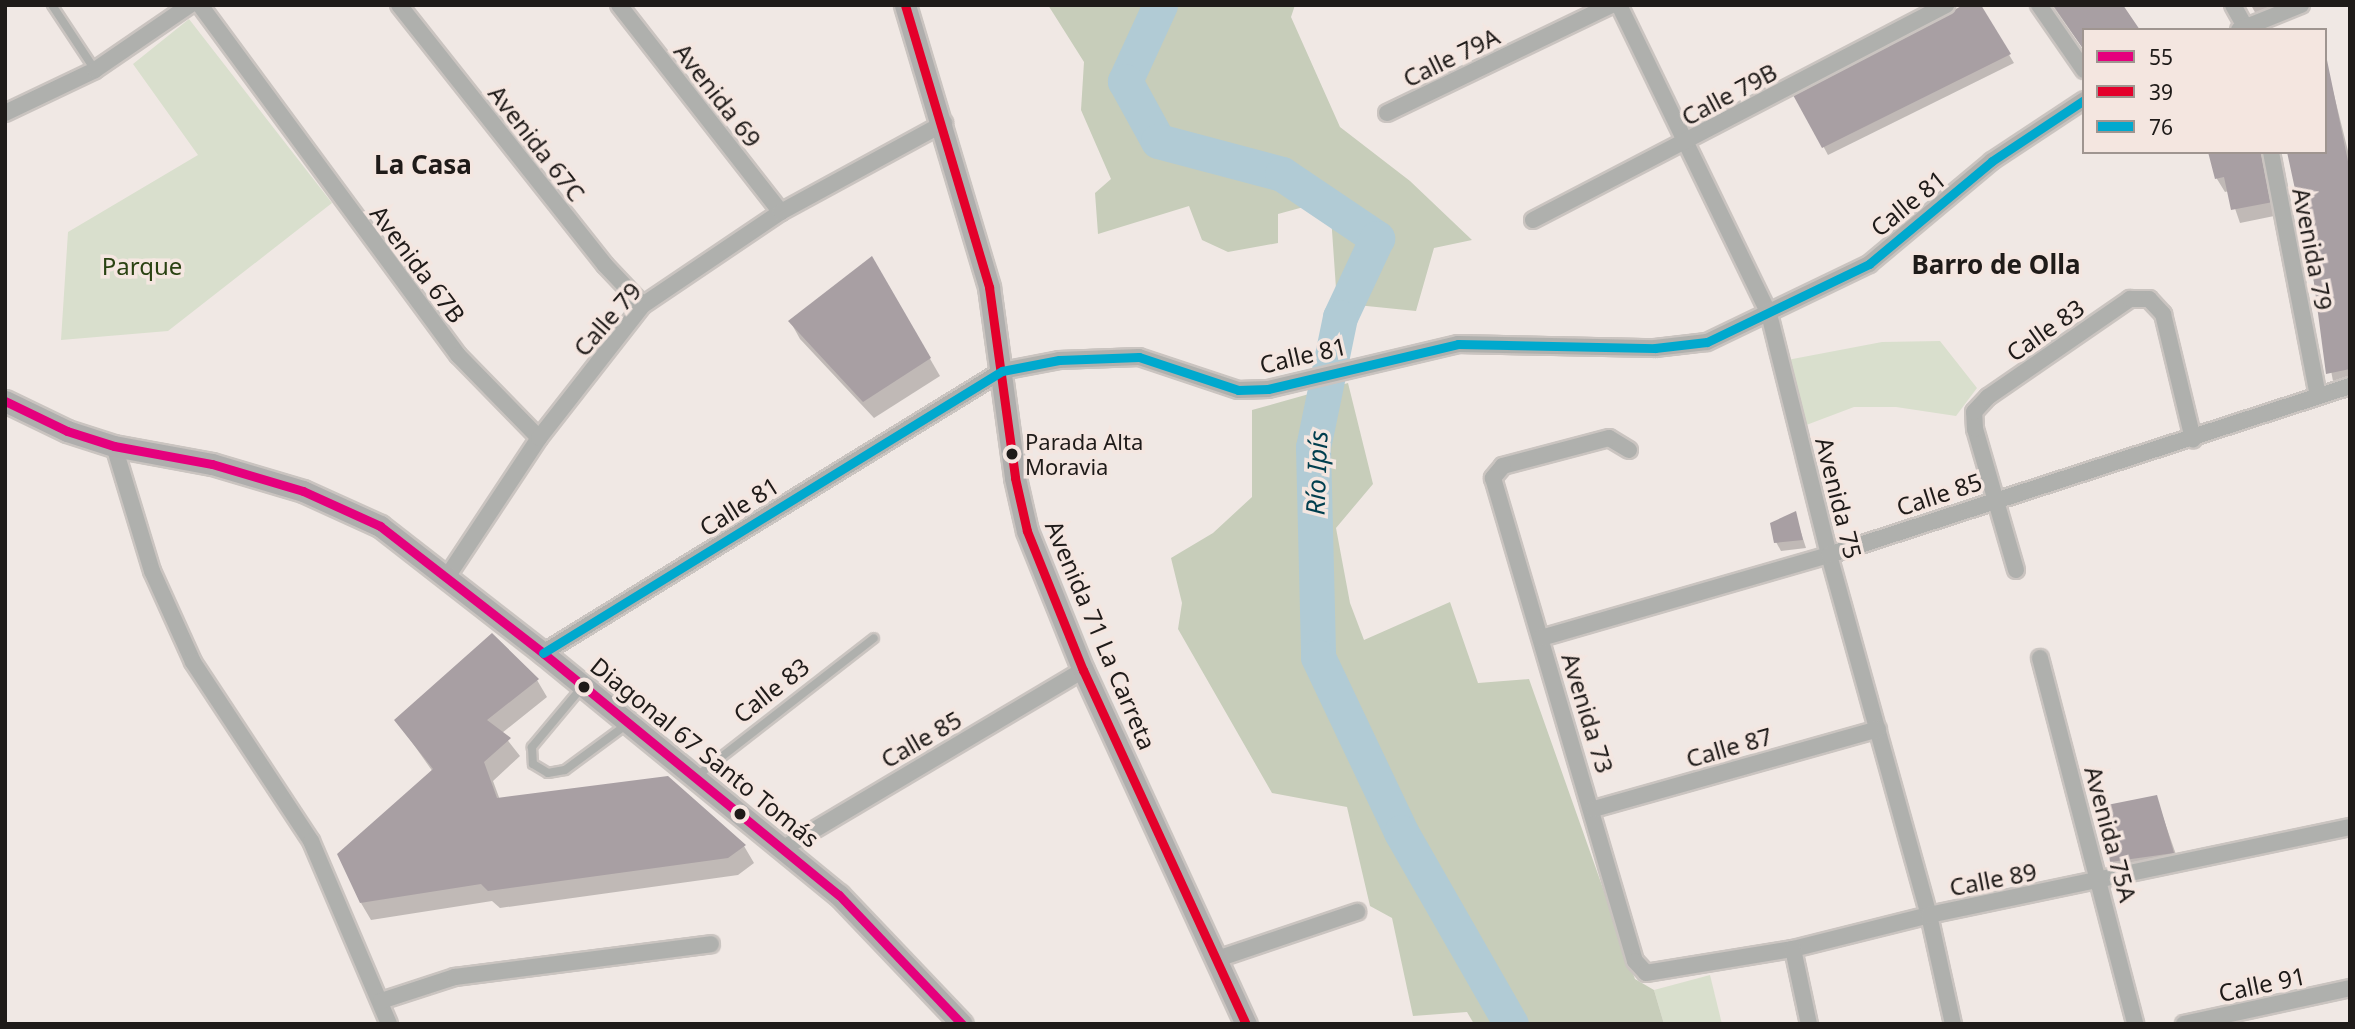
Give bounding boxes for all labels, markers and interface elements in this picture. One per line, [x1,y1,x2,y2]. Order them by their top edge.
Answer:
street label: Calle 79A [1398,21,1504,93]
legend [2082,28,2327,154]
street label: Avenida 69 [668,37,768,153]
text: 55 [2149,43,2173,71]
street label: Calle 79B [1676,57,1782,131]
text: 39 [2149,78,2173,106]
street label: Avenida 67C [483,79,591,207]
text: 76 [2149,113,2173,141]
district label: La Casa [374,149,472,181]
street label: Calle 81 [1865,164,1951,242]
street label: Avenida 79 [2287,185,2339,313]
street label: Avenida 67B [364,200,472,328]
district label: Barro de Olla [1912,249,2080,281]
park label: Parque [102,252,182,280]
street label: Calle 79 [567,276,647,362]
street label: Calle 83 [2001,293,2089,367]
street label: Calle 81 [1257,331,1349,379]
place label: Parada Alta Moravia [1025,428,1143,480]
water label: Río Ipís [1300,430,1334,516]
street label: Avenida 75 [1810,434,1868,562]
marker: Parada Alta Moravia [1005,447,1019,461]
street label: Calle 85 [1893,467,1985,521]
street label: Calle 81 [694,470,784,542]
street label: Avenida 71 La Carreta [1040,516,1162,754]
street label: Avenida 73 [1556,649,1620,777]
street label: Diagonal 67 Santo Tomás [585,651,825,853]
street label: Calle 83 [727,651,815,729]
unlabelled marker [577,680,591,694]
street label: Calle 85 [876,704,966,774]
street label: Calle 87 [1683,721,1775,773]
street label: Avenida 75A [2079,763,2143,905]
unlabelled marker [733,807,747,821]
street label: Calle 89 [1947,856,2039,902]
street label: Calle 91 [2216,961,2308,1007]

